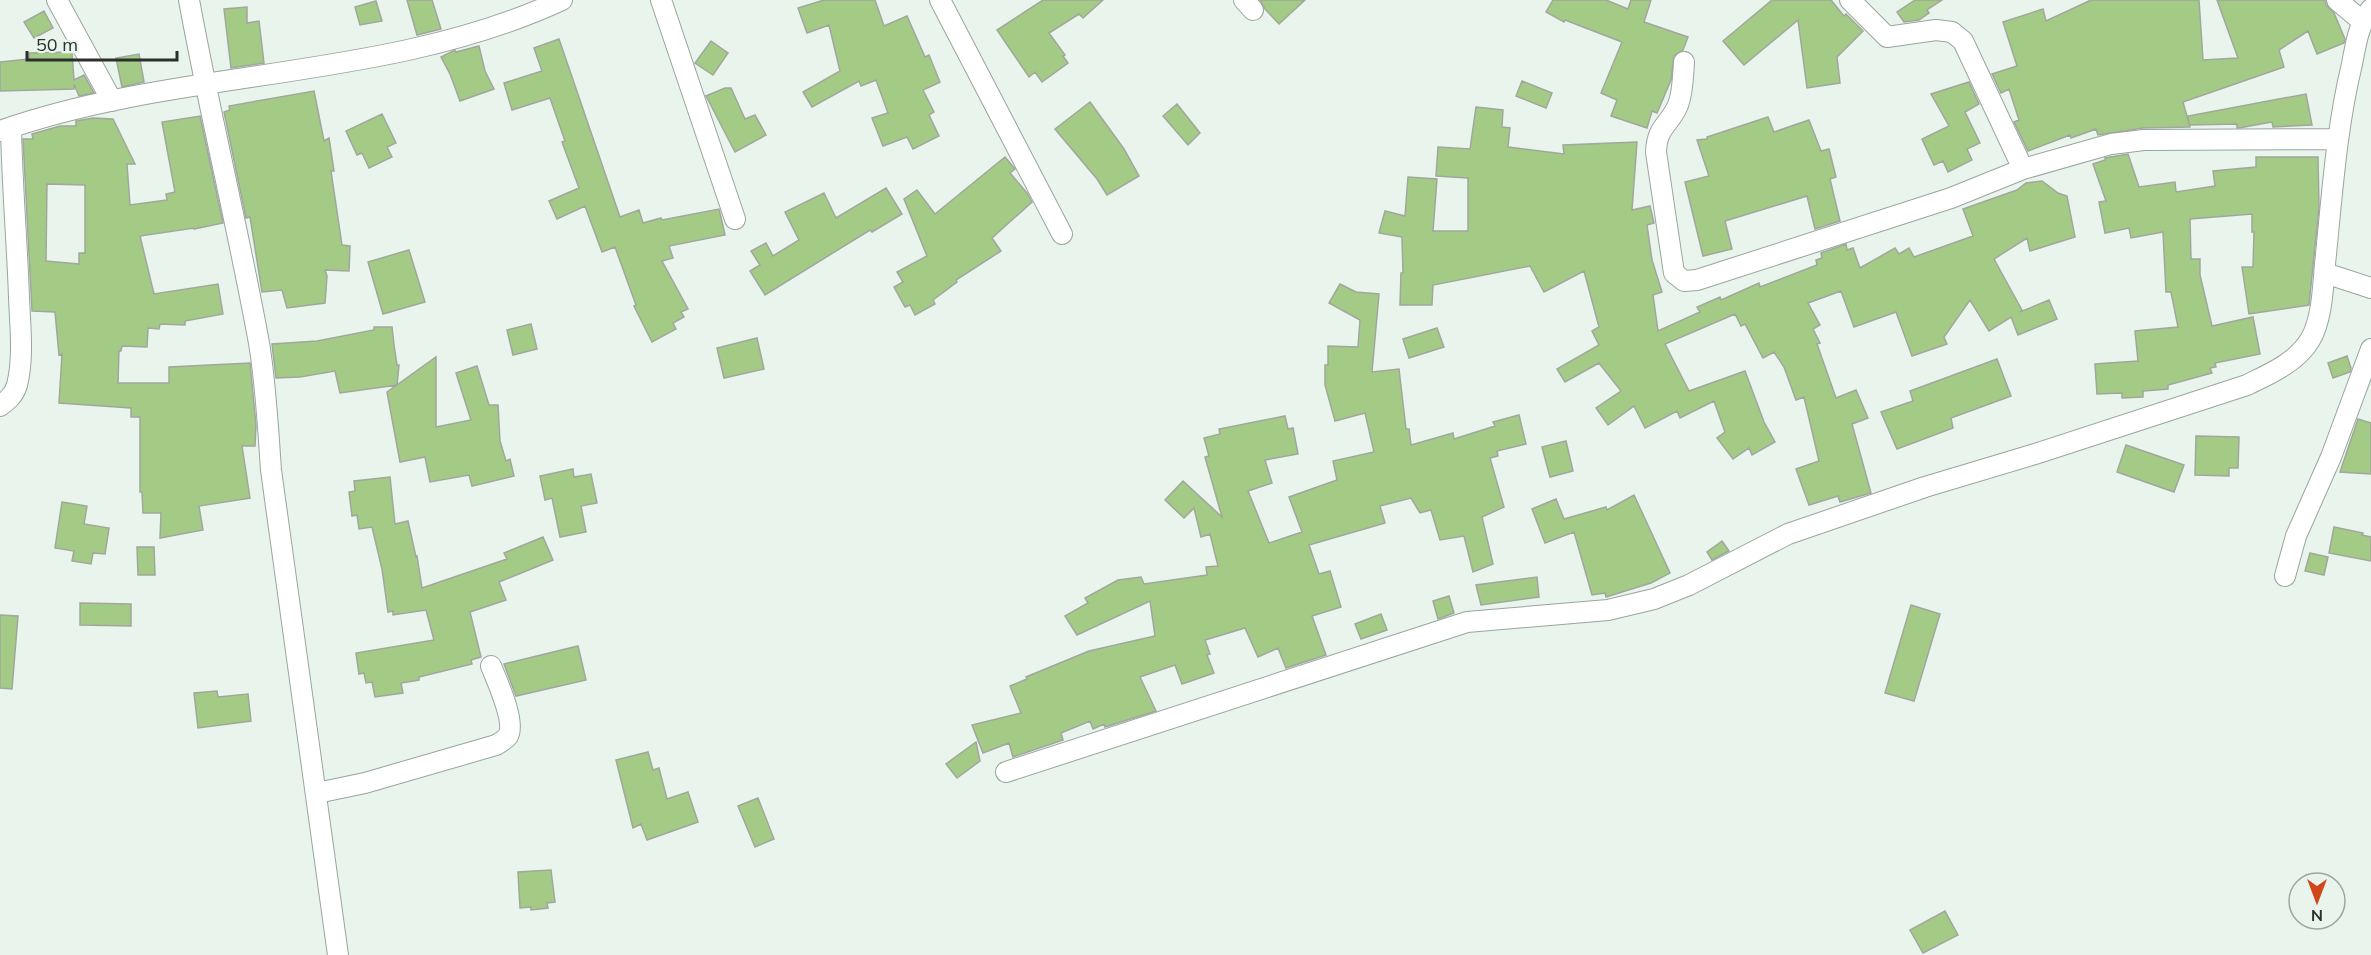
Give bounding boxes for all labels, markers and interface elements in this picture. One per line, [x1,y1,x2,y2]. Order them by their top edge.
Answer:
scale bar [27,24,177,62]
text: 50 m [36,33,78,56]
north arrow [2287,871,2347,931]
text: N [2311,906,2323,926]

